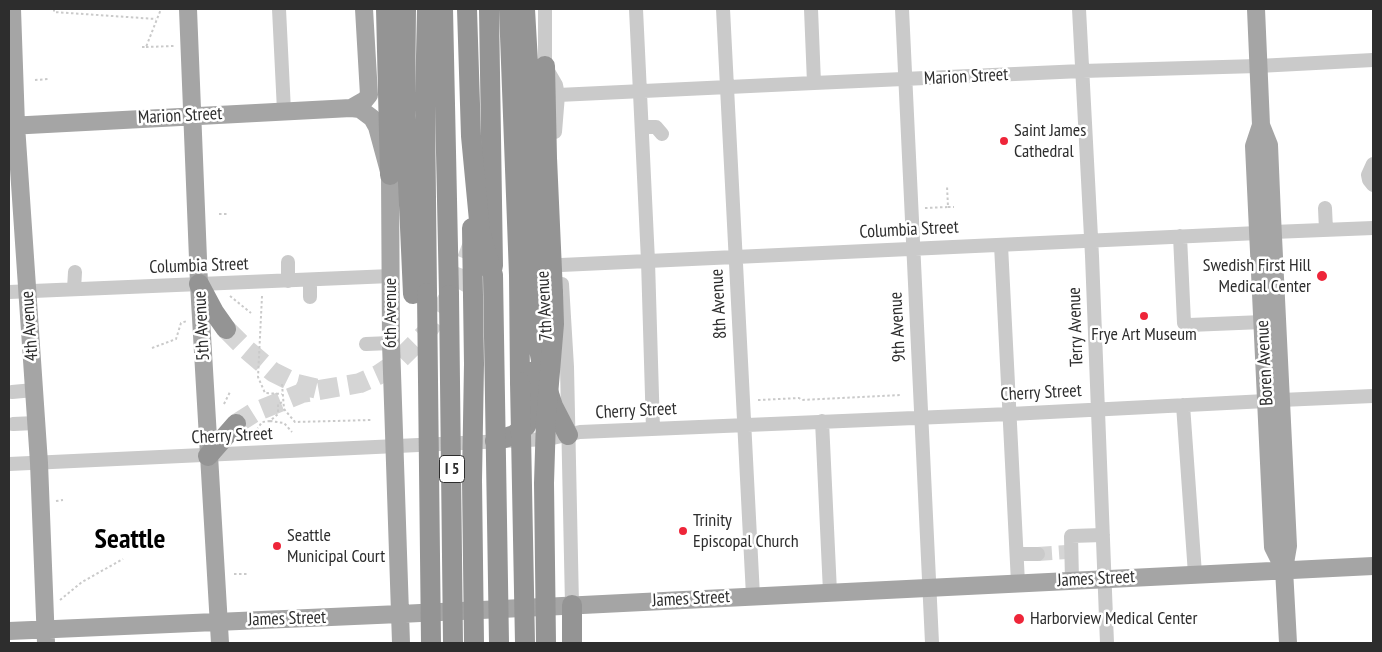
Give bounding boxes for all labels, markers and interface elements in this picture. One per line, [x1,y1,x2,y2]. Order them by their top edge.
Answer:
street label: Marion Street [923,64,1009,90]
street label: Marion Street [137,103,223,129]
place label: Saint James Cathedral [1014,120,1086,162]
marker: Saint James Cathedral [998,135,1010,147]
street label: Columbia Street [859,217,959,243]
street label: Columbia Street [149,253,249,279]
place label: Swedish First Hill Medical Center [1203,255,1311,298]
street label: 8th Avenue [706,268,732,340]
marker: Swedish First Hill Medical Center [1315,269,1329,283]
street label: 7th Avenue [532,270,558,342]
street label: 6th Avenue [380,278,402,348]
street label: Terry Avenue [1064,287,1088,367]
street label: 4th Avenue [17,290,43,362]
street label: 5th Avenue [189,290,215,362]
street label: 9th Avenue [885,291,911,363]
marker: Frye Art Museum [1138,310,1150,322]
street label: Boren Avenue [1252,320,1278,406]
place label: Frye Art Museum [1091,324,1197,346]
street label: Cherry Street [1000,380,1082,406]
street label: Cherry Street [595,398,677,424]
street label: Cherry Street [191,423,273,449]
road number: I 5 [440,456,464,482]
place label: Trinity Episcopal Church [693,510,799,552]
district label: Seattle [95,523,165,557]
place label: Seattle Municipal Court [287,525,385,568]
marker: Trinity Episcopal Church [677,525,689,537]
marker: Seattle Municipal Court [271,540,283,552]
street label: James Street [1057,566,1135,592]
street label: James Street [652,586,730,612]
street label: James Street [248,607,326,631]
place label: Harborview Medical Center [1030,608,1197,630]
marker: Harborview Medical Center [1012,612,1026,626]

